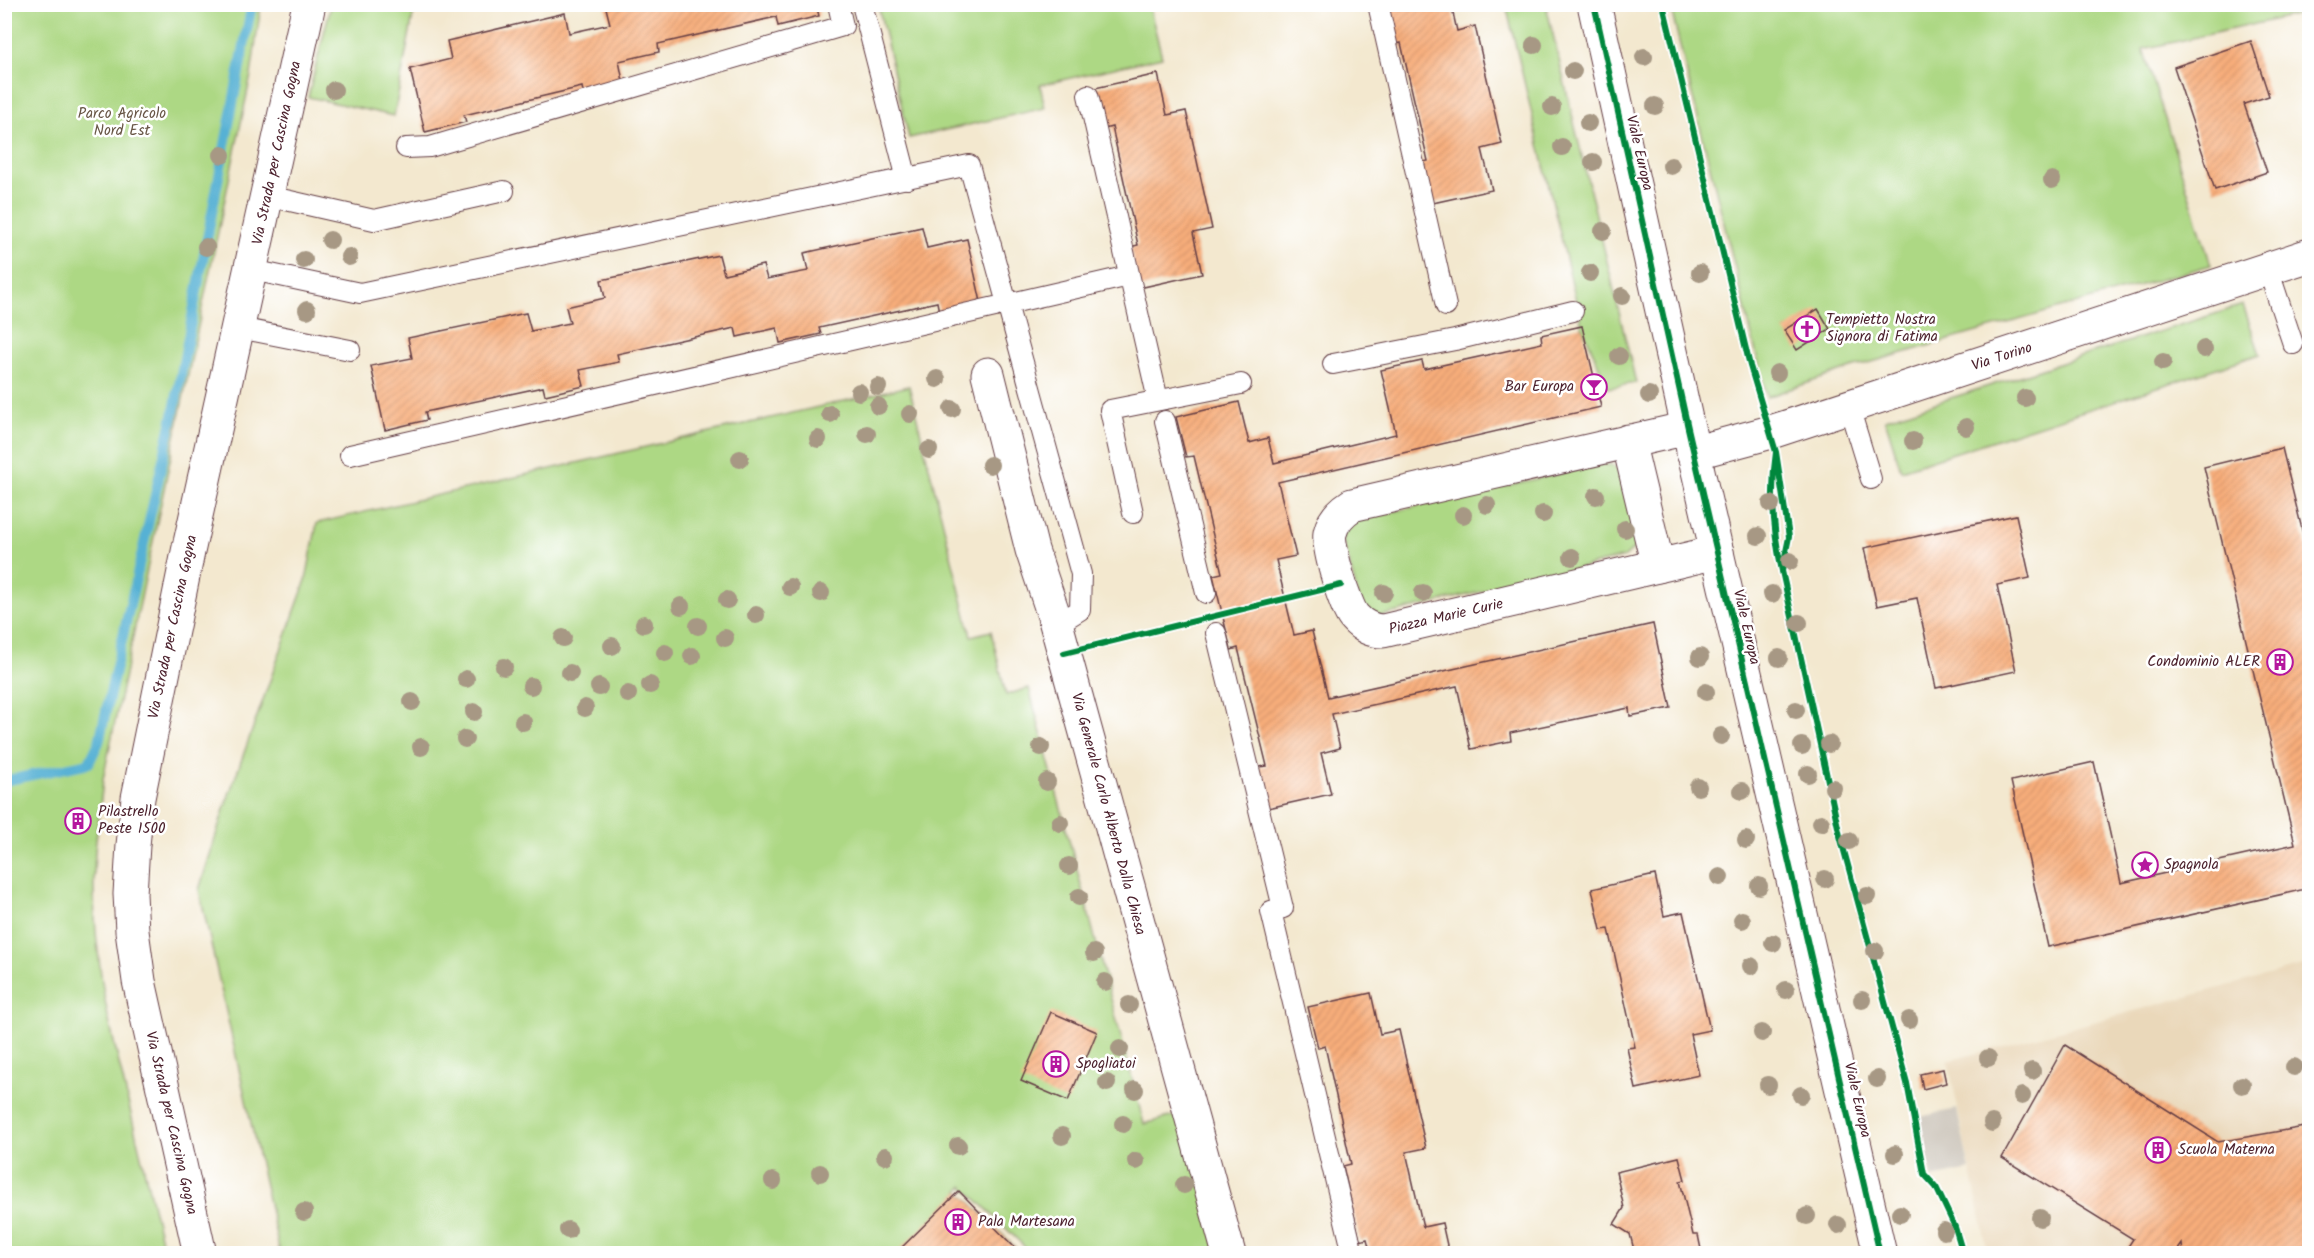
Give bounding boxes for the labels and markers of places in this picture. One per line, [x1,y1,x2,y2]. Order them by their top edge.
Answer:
place label: Tempietto Nostra Signora di Fatima [1826,308,1938,349]
church icon: Tempietto Nostra Signora di Fatima [1792,314,1822,344]
bar icon: Bar Europa [1579,372,1609,402]
place label: Bar Europa [1504,375,1574,399]
building icon: Condominio ALER [2265,647,2295,677]
place label: Condominio ALER [2147,650,2260,674]
place label: Pilastrello Peste 1500 [98,800,166,841]
building icon: Pilastrello Peste 1500 [63,806,93,836]
place icon: Spagnola [2130,850,2160,880]
place label: Spagnola [2164,853,2219,877]
building icon: Spogliatoi [1041,1049,1071,1079]
place label: Spogliatoi [1076,1052,1137,1076]
building icon: Scuola Materna [2143,1135,2173,1165]
place label: Scuola Materna [2178,1138,2275,1162]
building icon: Pala Martesana [943,1207,973,1237]
place label: Pala Martesana [978,1210,1075,1234]

